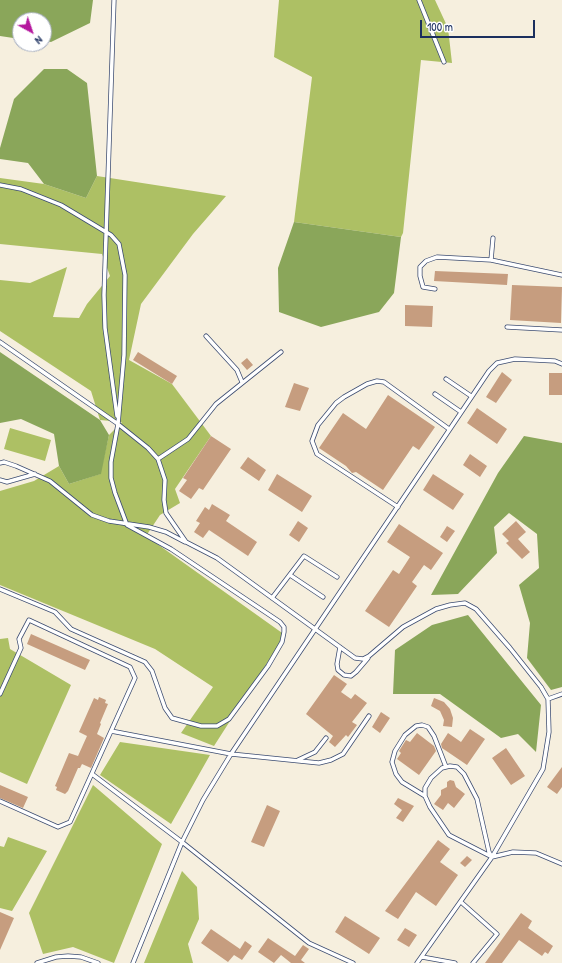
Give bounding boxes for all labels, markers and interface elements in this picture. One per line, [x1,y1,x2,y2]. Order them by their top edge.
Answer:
north arrow [12,12,52,52]
scale bar [422,12,537,38]
text: 100 m [427,18,453,35]
text: N [32,33,46,48]

